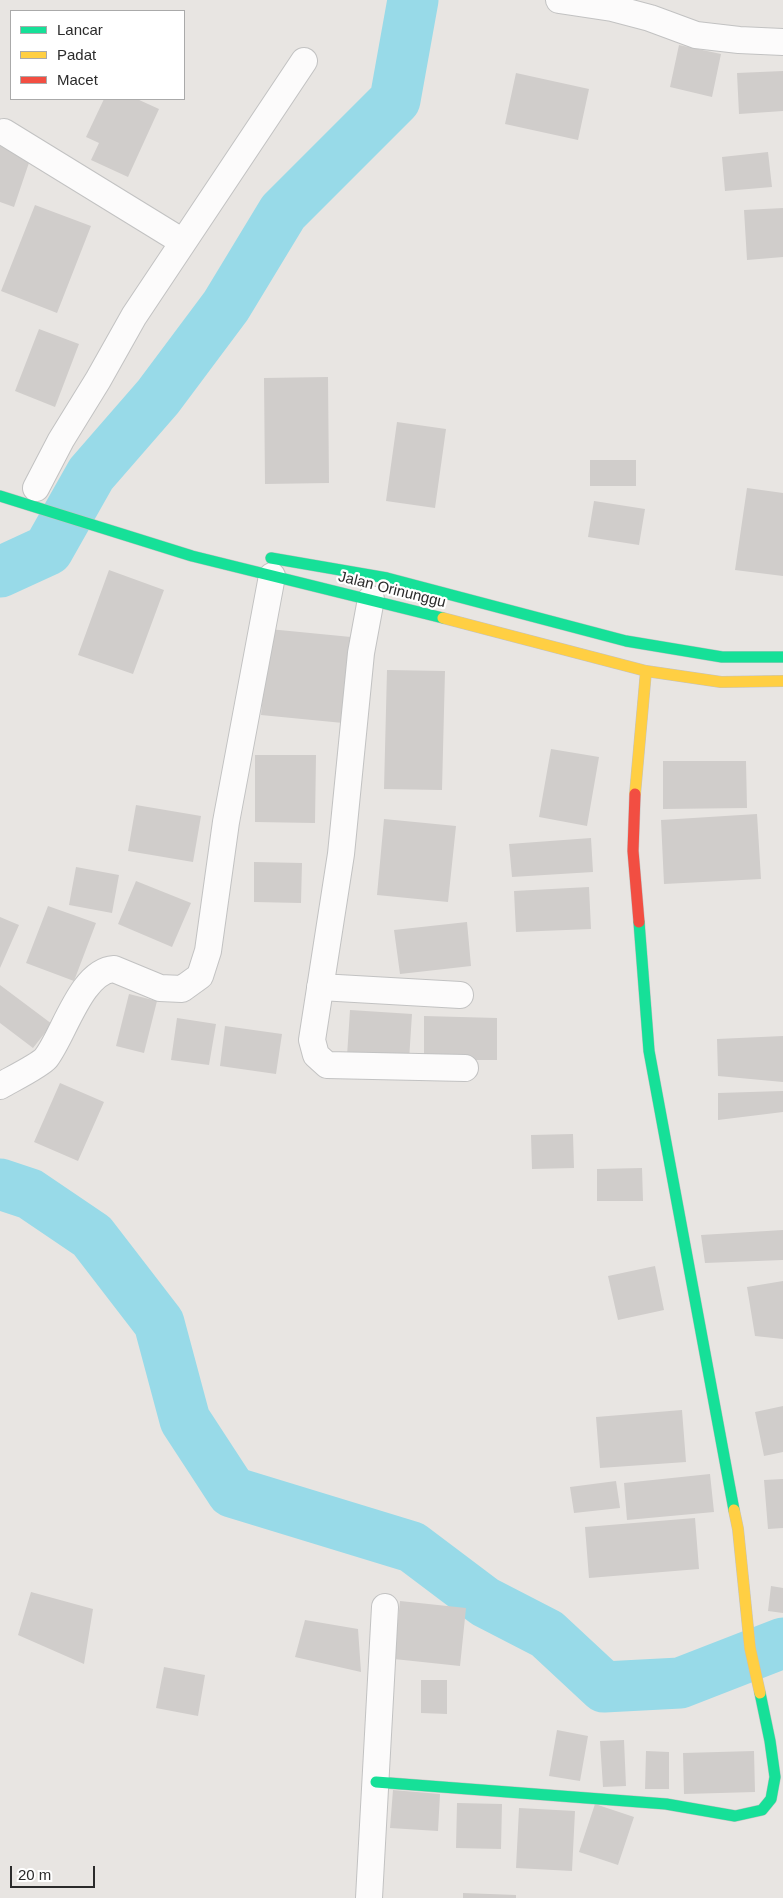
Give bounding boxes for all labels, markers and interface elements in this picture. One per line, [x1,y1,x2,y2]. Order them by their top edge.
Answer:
legend [10,10,185,100]
text: Lancar [57,21,103,38]
text: Padat [57,46,96,63]
text: Macet [57,71,98,88]
street label: Jalan Orinunggu [336,568,448,612]
scale bar [12,1856,98,1888]
text: 20 m [18,1866,51,1883]

